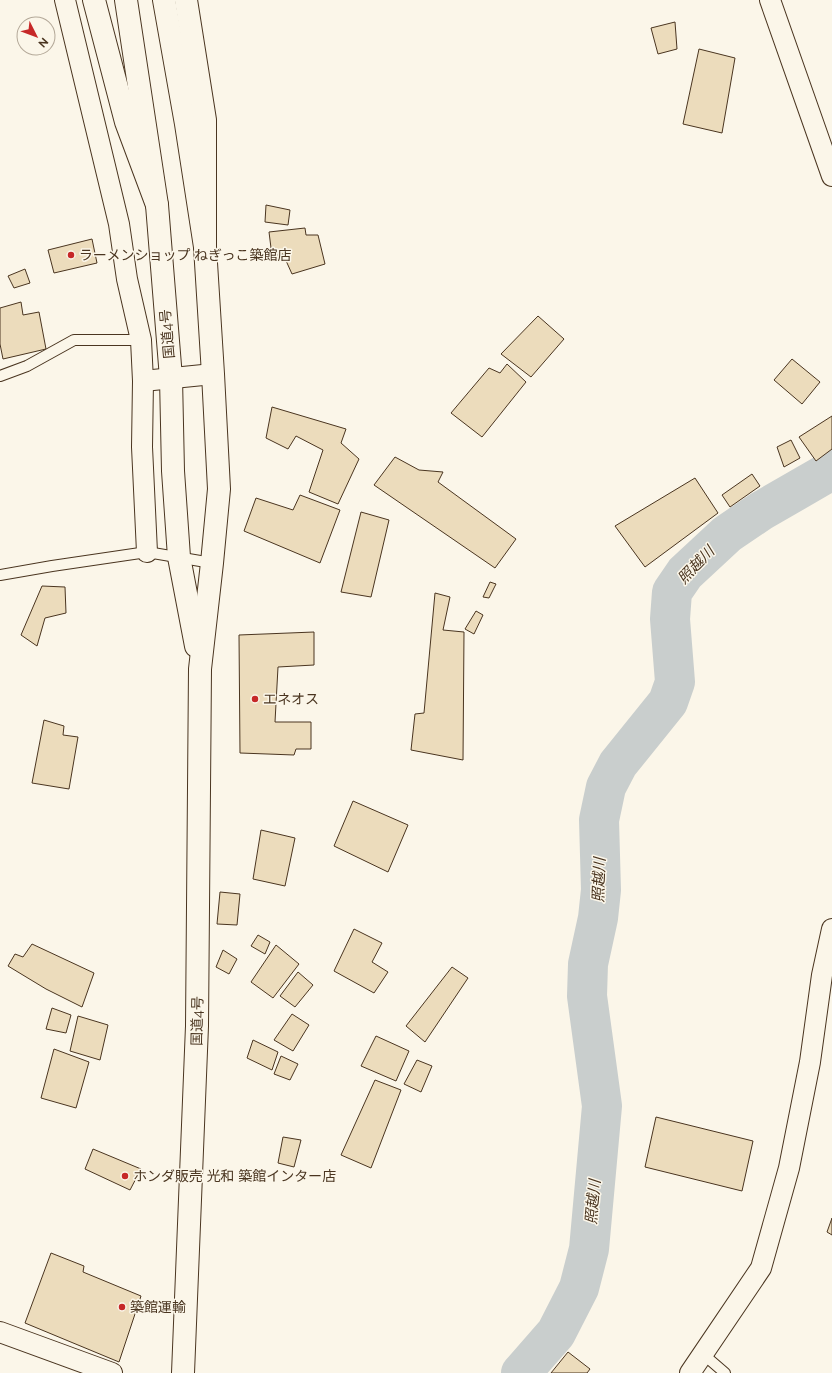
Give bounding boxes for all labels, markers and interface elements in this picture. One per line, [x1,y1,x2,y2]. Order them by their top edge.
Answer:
north arrow [16,16,56,56]
text: N [35,35,51,50]
place label: ラーメンショップ ねぎっこ築館店 [79,247,291,263]
marker: ラーメンショップ ねぎっこ築館店 [66,250,76,260]
street label: 国道4号 [157,309,177,359]
water label: 照越川 [674,541,719,587]
place label: エネオス [263,691,319,707]
marker: エネオス [250,694,260,704]
water label: 照越川 [589,855,609,903]
street label: 国道4号 [189,996,205,1046]
place label: ホンダ販売 光和 築館インター店 [133,1168,336,1184]
marker: ホンダ販売 光和 築館インター店 [120,1171,130,1181]
water label: 照越川 [582,1177,604,1225]
place label: 築館運輸 [130,1299,186,1315]
marker: 築館運輸 [117,1302,127,1312]

